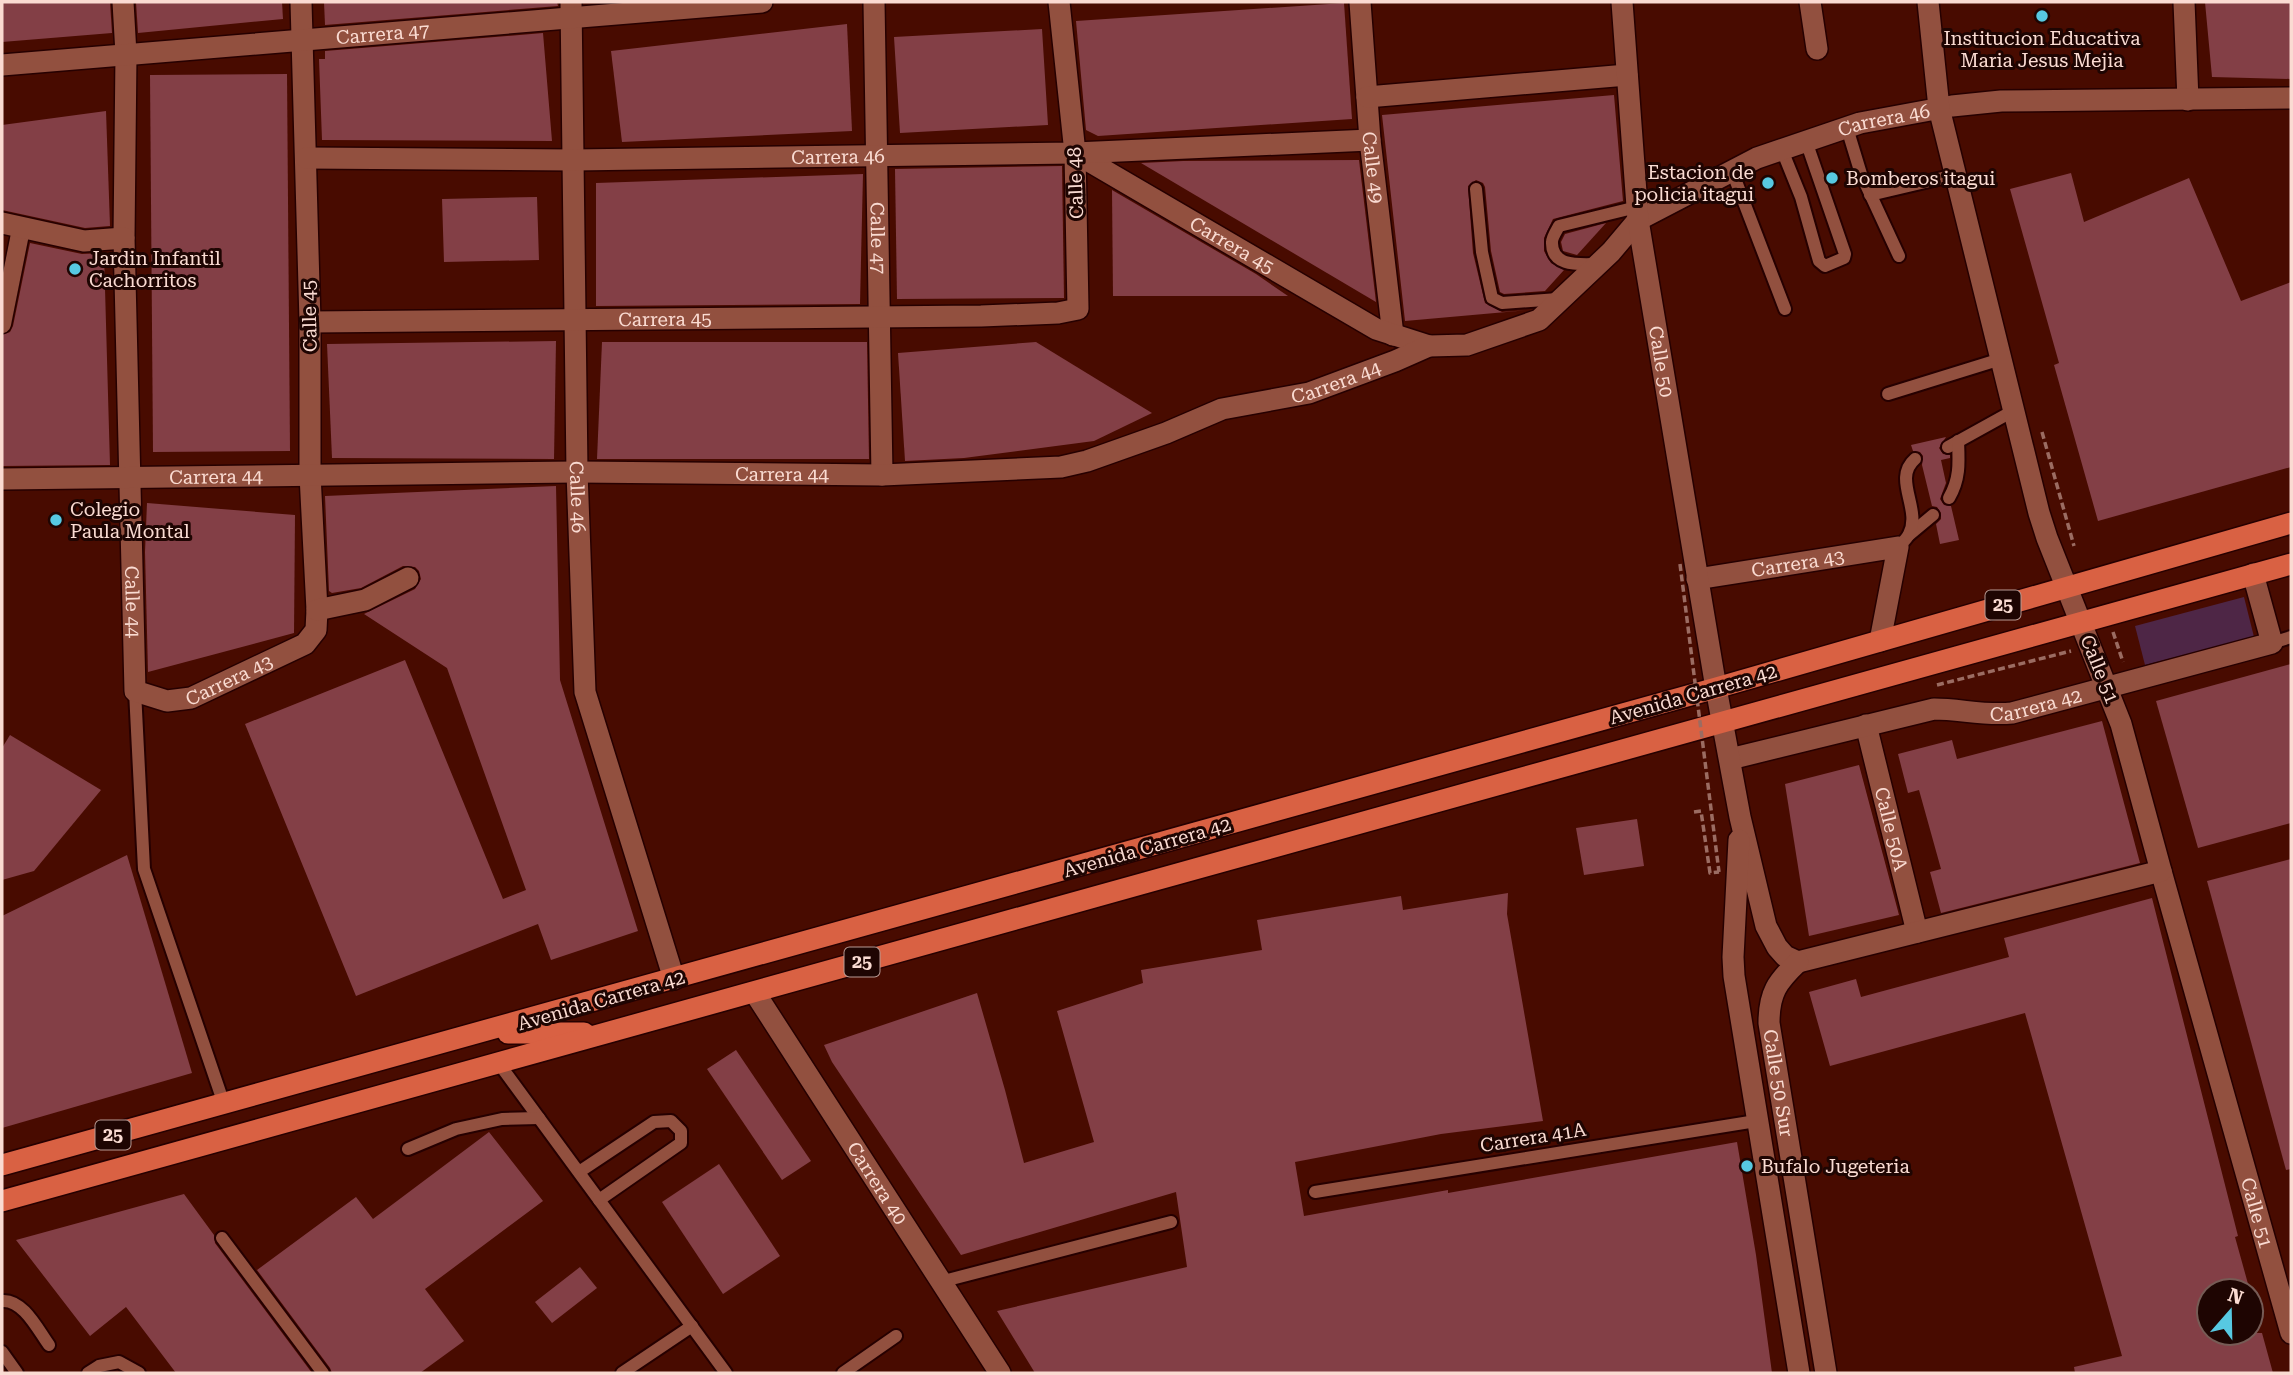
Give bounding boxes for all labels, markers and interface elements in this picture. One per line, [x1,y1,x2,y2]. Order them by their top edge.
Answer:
marker: Institucion Educativa Maria Jesus Mejia [2034,8,2050,24]
street label: Carrera 47 [335,19,431,49]
place label: Institucion Educativa Maria Jesus Mejia [1943,27,2141,72]
street label: Carrera 46 [1835,99,1932,142]
street label: Calle 49 [1357,131,1388,205]
street label: Carrera 46 [791,145,885,169]
street label: Calle 48 [1063,147,1088,219]
place label: Estacion de policia itagui [1634,161,1754,206]
place label: Bomberos itagui [1846,167,1995,190]
marker: Bomberos itagui [1824,170,1840,186]
marker: Estacion de policia itagui [1760,175,1776,191]
street label: Calle 47 [865,202,890,275]
street label: Carrera 45 [1186,212,1278,279]
place label: Jardin Infantil Cachorritos [89,247,221,292]
marker: Jardin Infantil Cachorritos [67,261,83,277]
street label: Calle 45 [297,280,322,352]
street label: Carrera 45 [618,307,712,331]
street label: Calle 50 [1644,324,1678,399]
street label: Carrera 44 [1289,356,1385,408]
street label: Calle 46 [565,461,590,533]
street label: Carrera 44 [735,463,829,486]
street label: Carrera 44 [169,465,263,489]
place label: Colegio Paula Montal [70,498,190,543]
marker: Colegio Paula Montal [48,512,64,528]
street label: Carrera 43 [1750,545,1846,582]
street label: Calle 44 [120,565,145,639]
road number: 25 [1986,590,2021,620]
street label: Calle 51 [2075,631,2124,707]
street label: Carrera 43 [182,650,277,711]
street label: Avenida Carrera 42 [1607,660,1780,729]
street label: Carrera 42 [1990,684,2084,726]
street label: Calle 50A [1870,785,1913,874]
street label: Avenida Carrera 42 [1061,813,1234,882]
road number: 25 [844,947,880,976]
street label: Avenida Carrera 42 [515,966,688,1035]
street label: Calle 50 Sur [1758,1028,1798,1139]
street label: Carrera 41A [1478,1118,1588,1157]
road number: 25 [96,1120,130,1150]
street label: Carrera 40 [842,1138,912,1229]
place label: Bufalo Jugeteria [1761,1155,1910,1178]
marker: Bufalo Jugeteria [1739,1158,1755,1174]
street label: Calle 51 [2236,1175,2278,1251]
north arrow [2195,1277,2265,1347]
text: N [2225,1283,2247,1310]

